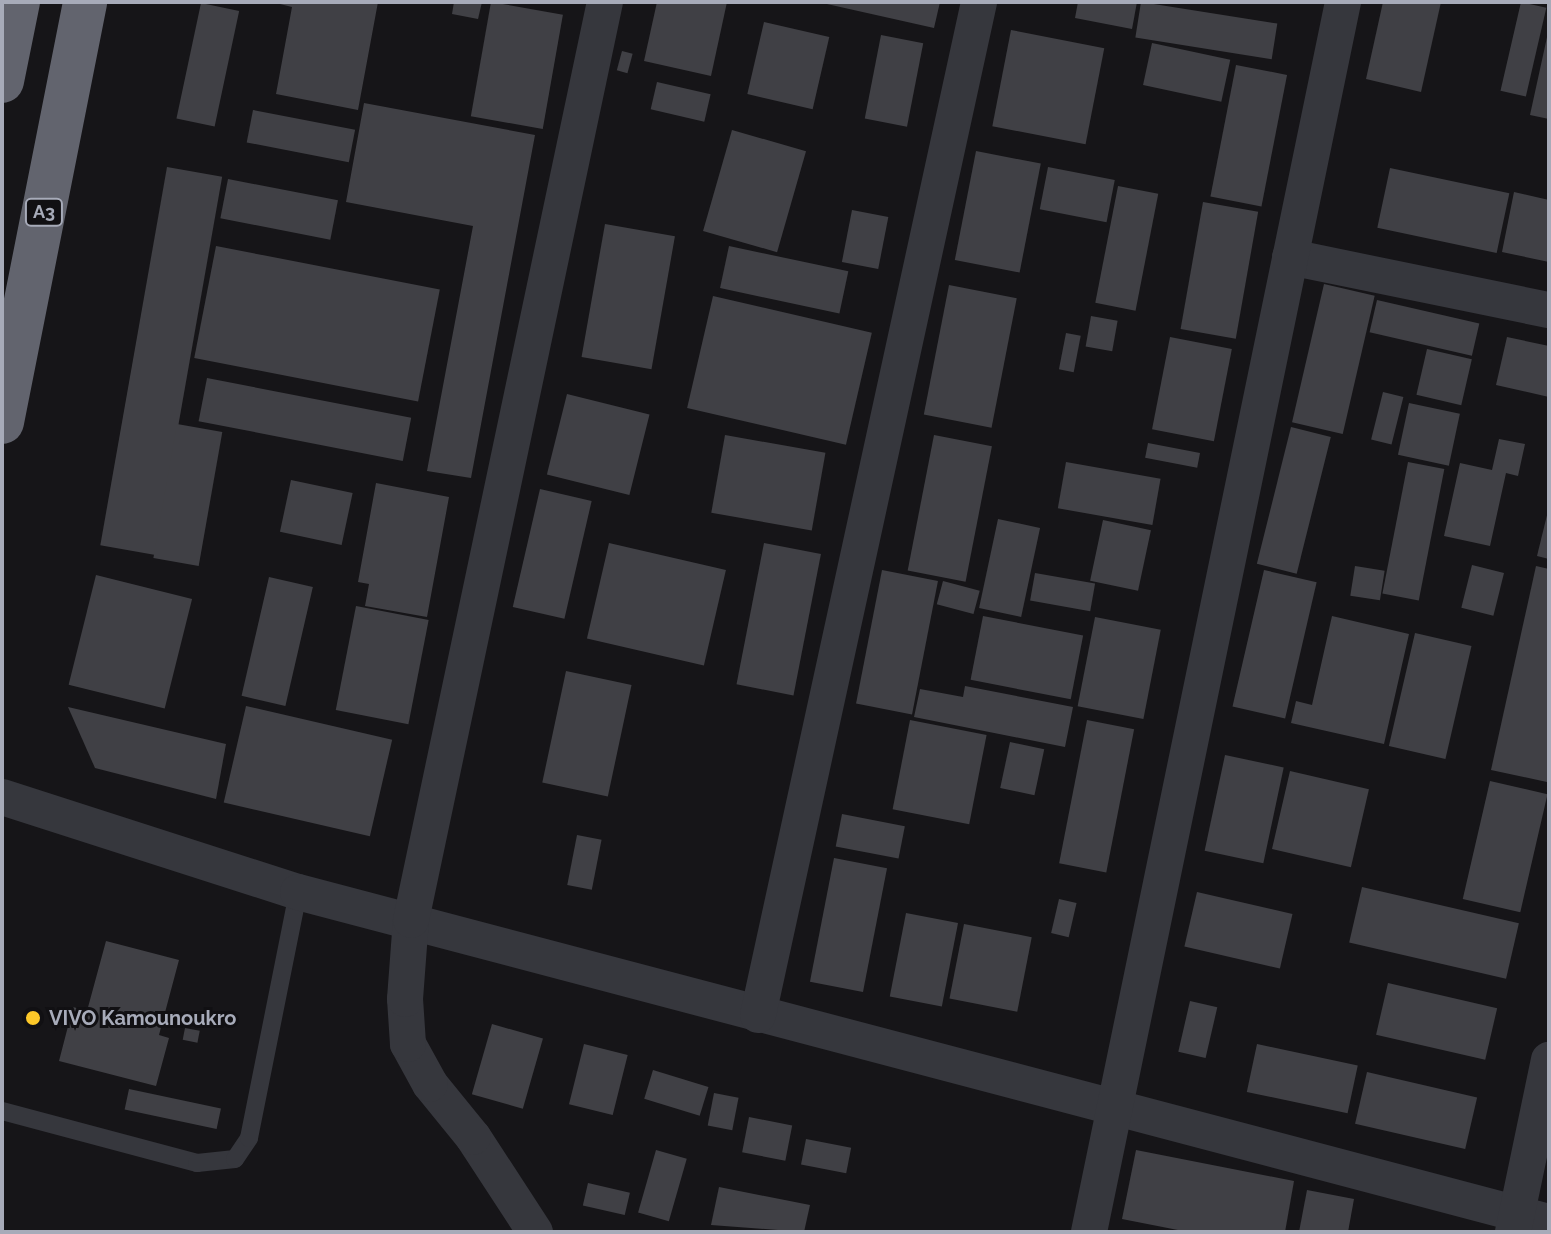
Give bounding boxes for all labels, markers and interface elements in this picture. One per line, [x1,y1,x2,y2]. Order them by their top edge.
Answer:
road number: A3 [24,198,64,226]
place label: VIVO Kamounoukro [49,1006,236,1030]
marker: VIVO Kamounoukro [24,1009,42,1027]

